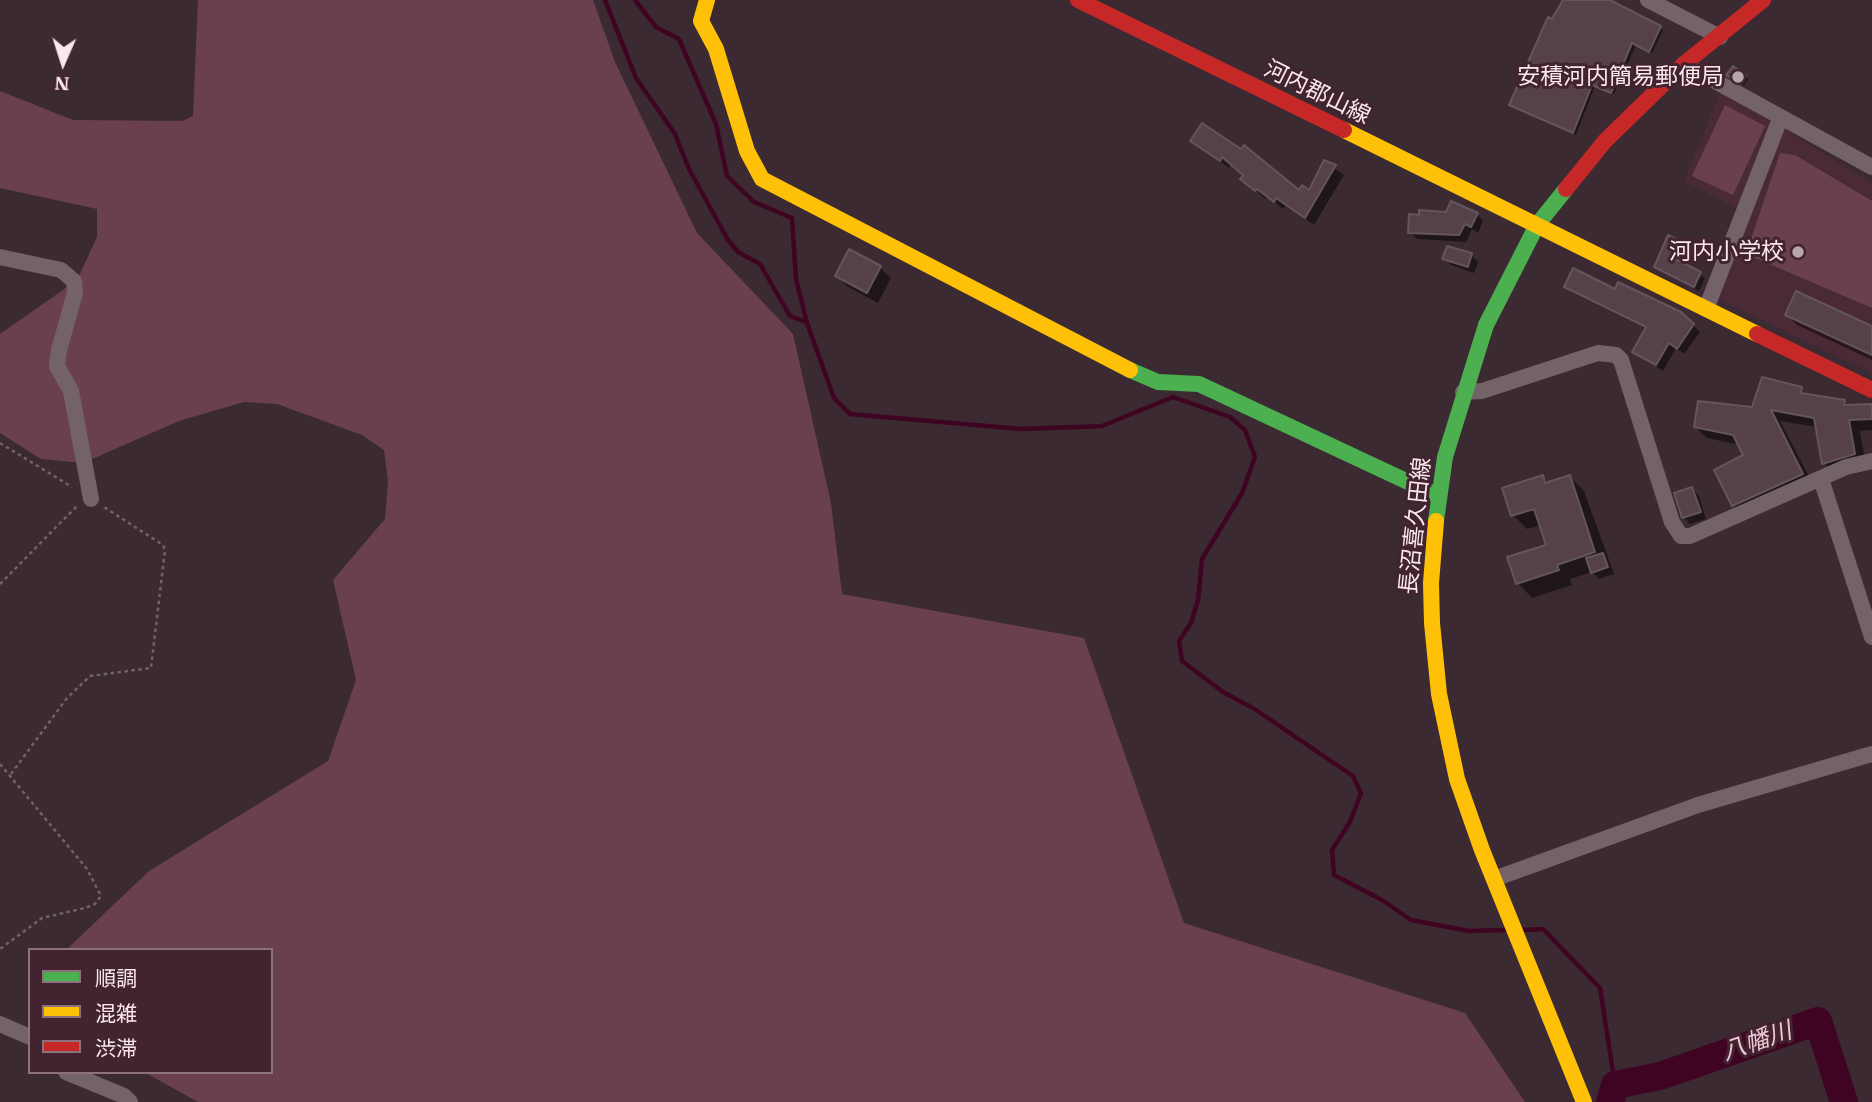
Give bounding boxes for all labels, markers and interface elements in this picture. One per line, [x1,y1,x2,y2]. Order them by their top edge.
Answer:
north arrow [28,28,98,98]
street label: 河内郡山線 [1259,55,1375,131]
place label: 安積河内簡易郵便局 [1517,63,1724,91]
marker: 安積河内簡易郵便局 [1730,69,1746,85]
text: N [54,72,70,96]
place label: 河内小学校 [1669,238,1784,266]
marker: 河内小学校 [1790,244,1806,260]
street label: 長沼喜久田線 [1395,456,1437,596]
legend [28,948,273,1074]
text: 順調 [95,964,137,992]
text: 混雑 [95,999,137,1027]
water label: 八幡川 [1718,1017,1796,1067]
text: 渋滞 [95,1034,137,1062]

